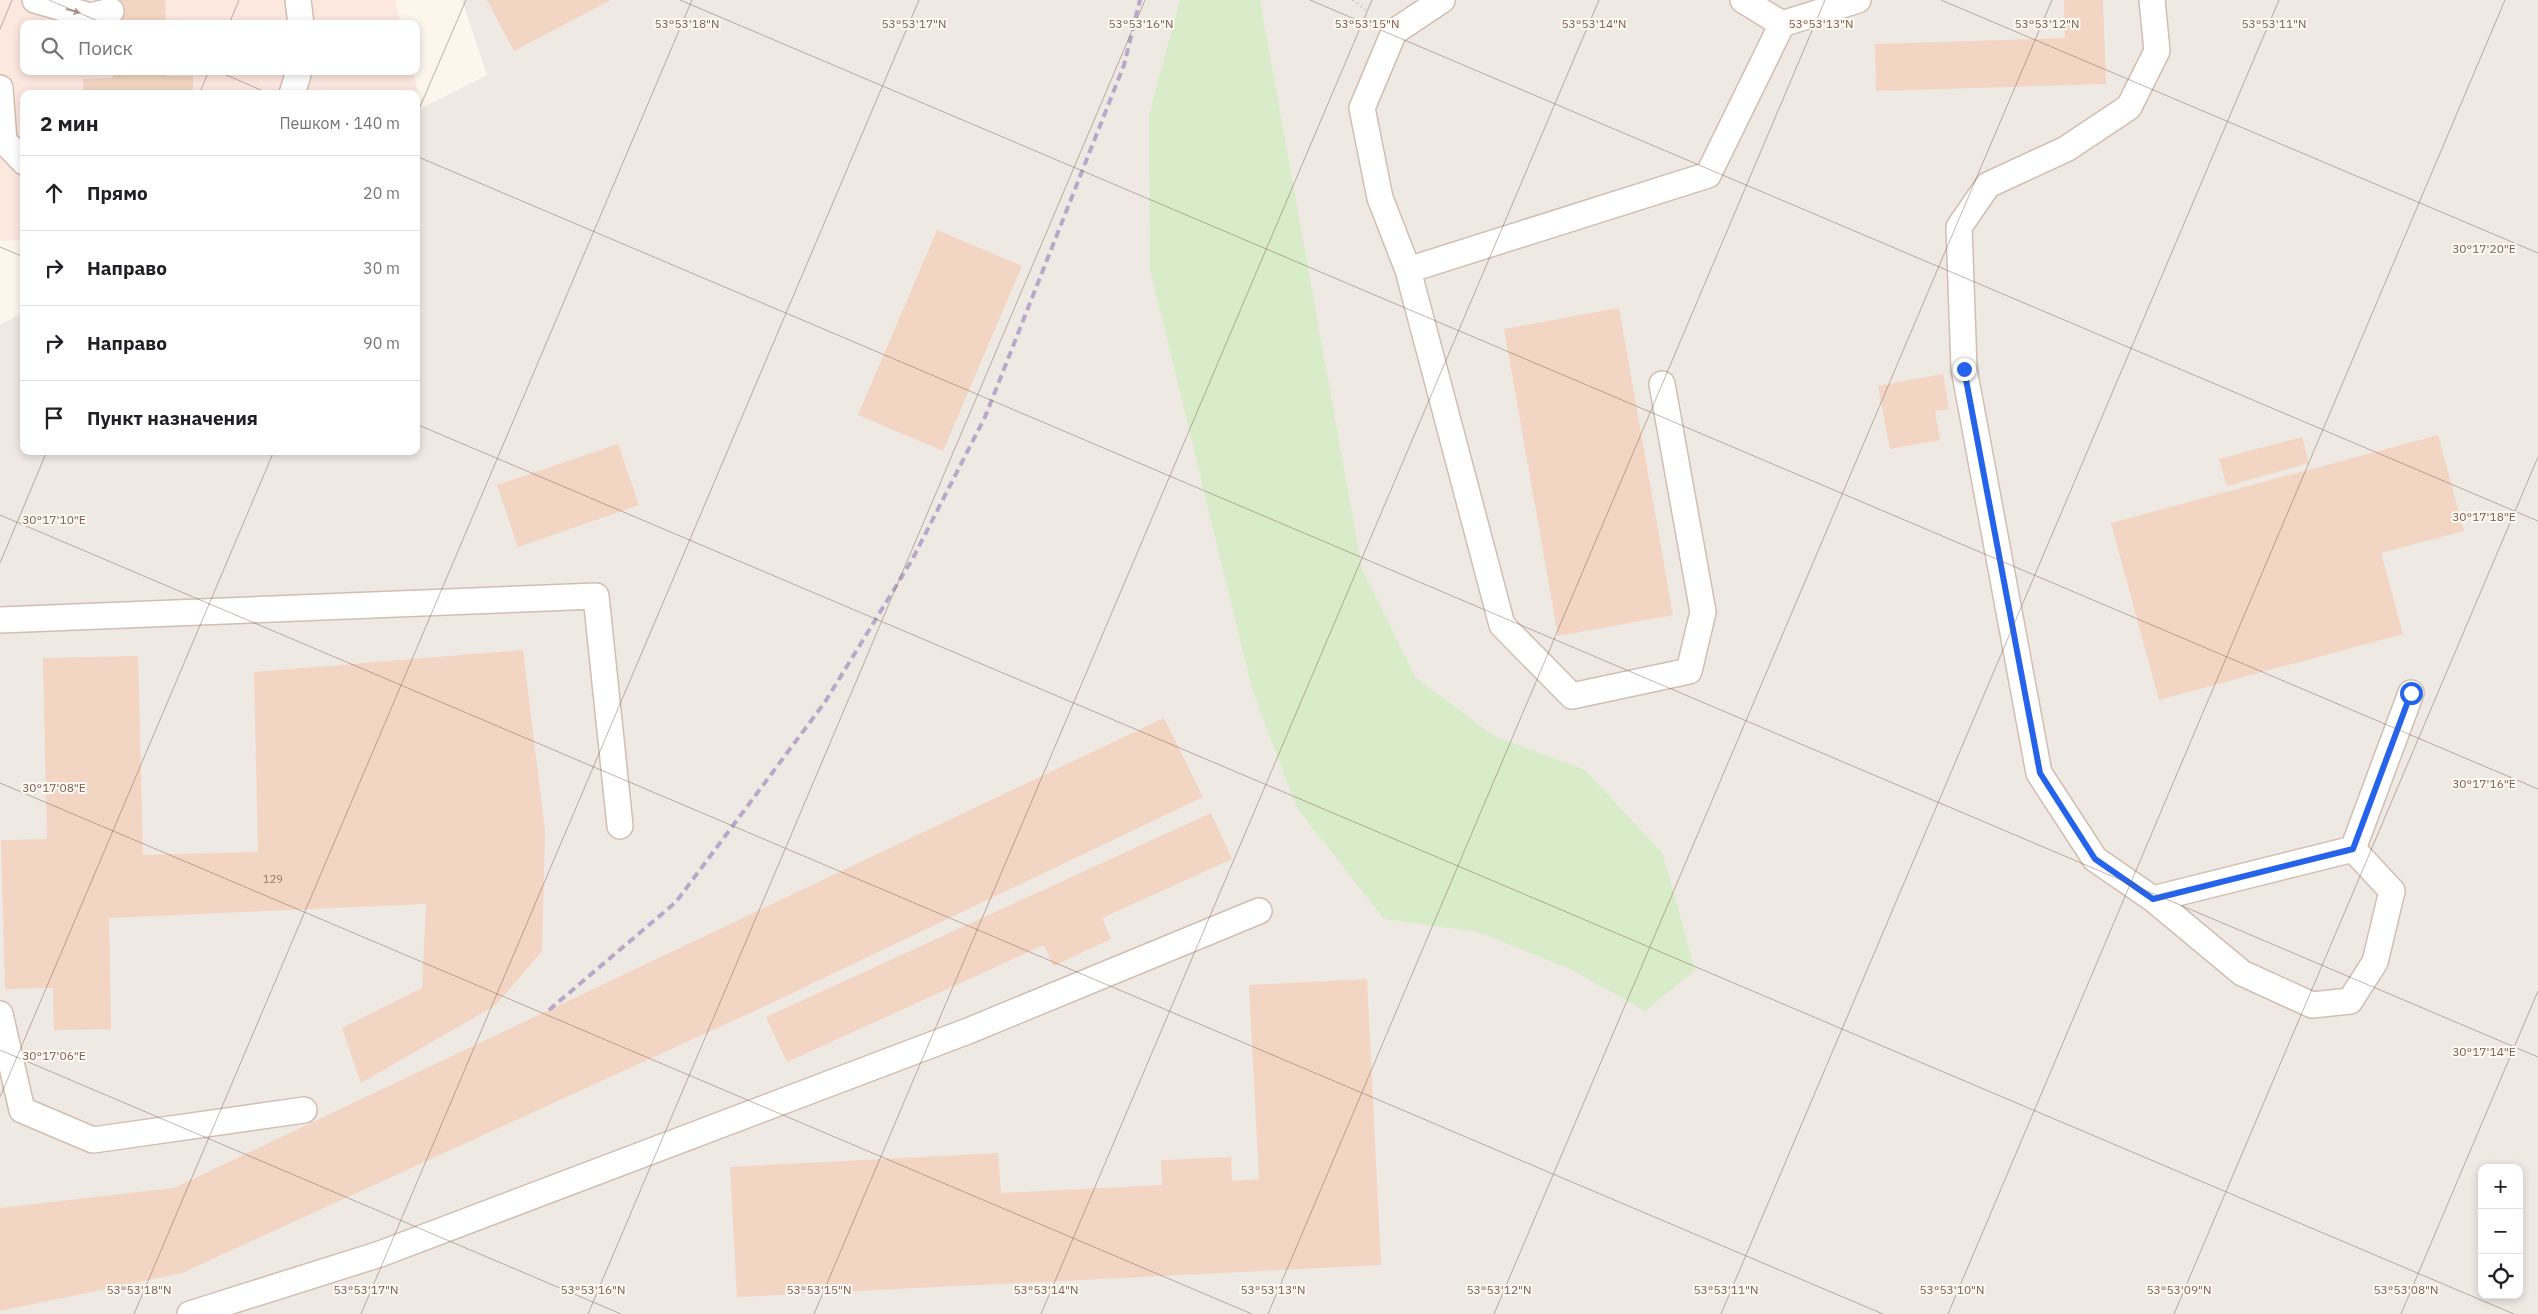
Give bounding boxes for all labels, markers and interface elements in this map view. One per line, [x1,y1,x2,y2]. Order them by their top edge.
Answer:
one-way arrow [65,8,80,16]
text: 53°53'18"N [654,16,720,31]
text: 53°53'17"N [881,16,947,31]
text: 53°53'16"N [1108,16,1174,31]
text: 53°53'15"N [1334,16,1400,31]
text: 53°53'14"N [1561,16,1627,31]
text: 53°53'13"N [1788,16,1854,31]
text: 53°53'12"N [2014,16,2080,31]
text: 53°53'11"N [2241,16,2307,31]
search box [20,20,420,75]
icon: search [38,34,66,62]
text: Поиск [78,36,133,60]
text: 2 мин [40,109,99,137]
text: Пешком · 140 m [279,113,400,133]
icon: ahead [40,179,68,207]
text: Прямо [87,181,148,205]
text: 20 m [363,183,400,203]
text: 30°17'20"E [2452,241,2516,256]
icon: right [40,254,68,282]
text: Направо [87,256,167,280]
text: 30 m [363,258,400,278]
icon: right [40,329,68,357]
text: Направо [87,331,167,355]
text: 90 m [363,333,400,353]
route end [1953,358,1976,381]
icon: arrive [40,404,68,432]
text: Пункт назначения [87,406,258,430]
text: 30°17'18"E [2452,509,2516,524]
text: 30°17'10"E [22,512,86,527]
route start [2400,682,2423,705]
text: 30°17'16"E [2452,776,2516,791]
text: 30°17'08"E [22,780,86,795]
house number: 129 [263,872,283,886]
text: 30°17'14"E [2452,1044,2516,1059]
text: 30°17'06"E [22,1048,86,1063]
map controls [2478,1164,2523,1299]
button: + [2478,1164,2523,1209]
button: − [2478,1209,2523,1254]
button: locate [2478,1254,2523,1299]
text: 53°53'18"N [106,1282,172,1297]
text: 53°53'17"N [333,1282,399,1297]
text: 53°53'16"N [560,1282,626,1297]
text: 53°53'15"N [786,1282,852,1297]
text: 53°53'14"N [1013,1282,1079,1297]
text: 53°53'13"N [1240,1282,1306,1297]
text: 53°53'12"N [1466,1282,1532,1297]
text: 53°53'11"N [1693,1282,1759,1297]
text: 53°53'10"N [1919,1282,1985,1297]
text: 53°53'09"N [2146,1282,2212,1297]
text: 53°53'08"N [2373,1282,2439,1297]

